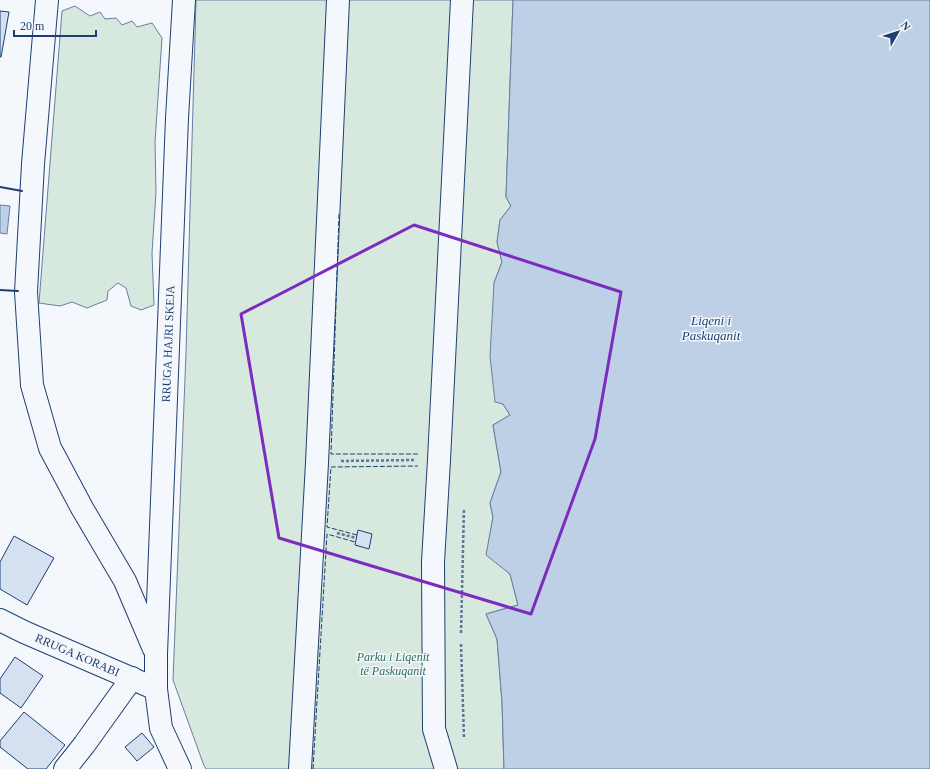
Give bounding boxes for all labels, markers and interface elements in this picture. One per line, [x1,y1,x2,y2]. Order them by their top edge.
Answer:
scale bar [14,12,96,38]
north arrow [878,12,918,52]
text: 20 m [20,19,45,33]
text: N [899,19,913,33]
street label: RRUGA HAJRI SKEJA [159,284,177,403]
water label: Liqeni i Paskuqanit [681,313,741,343]
street label: RRUGA KORABI [33,631,122,679]
park label: Parku i Liqenit të Paskuqanit [356,650,430,678]

